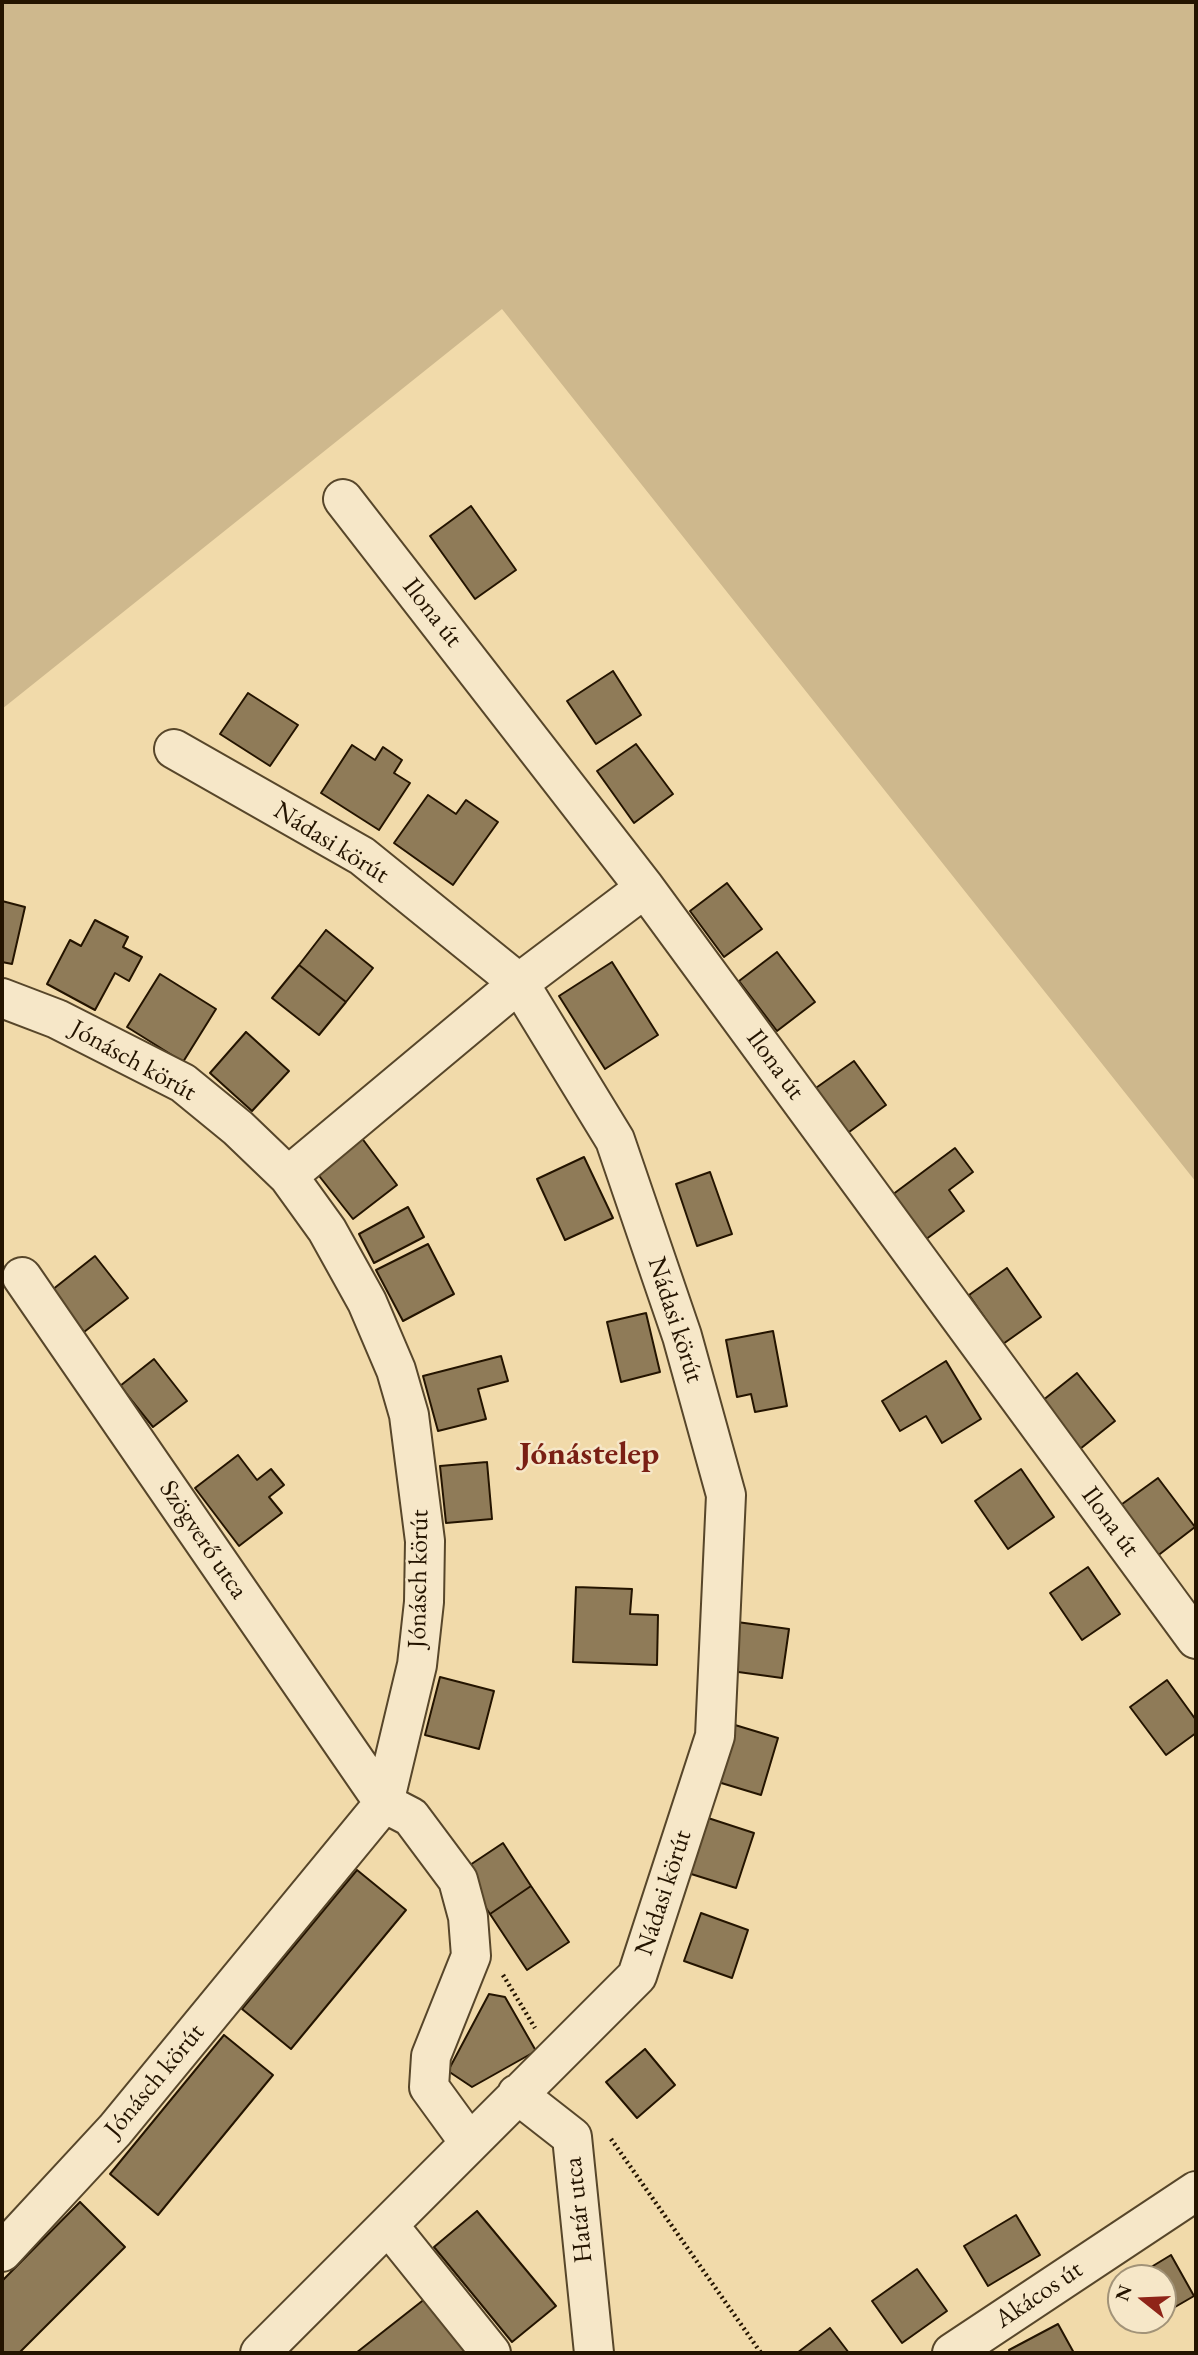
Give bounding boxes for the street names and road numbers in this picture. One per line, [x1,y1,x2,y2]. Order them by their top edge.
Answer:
street label: Ilona út [395,572,469,654]
street label: Nádasi körút [268,795,394,891]
street label: Jónásch körút [65,1014,201,1108]
street label: Ilona út [739,1024,811,1106]
street label: Nádasi körút [640,1253,710,1387]
street label: Szögverő utca [152,1475,254,1605]
street label: Ilona út [1074,1481,1146,1563]
street label: Jónásch körút [402,1509,436,1649]
street label: Nádasi körút [629,1826,699,1960]
street label: Jónásch körút [98,2018,212,2144]
street label: Határ utca [558,2156,600,2264]
street label: Akácos út [989,2254,1089,2336]

